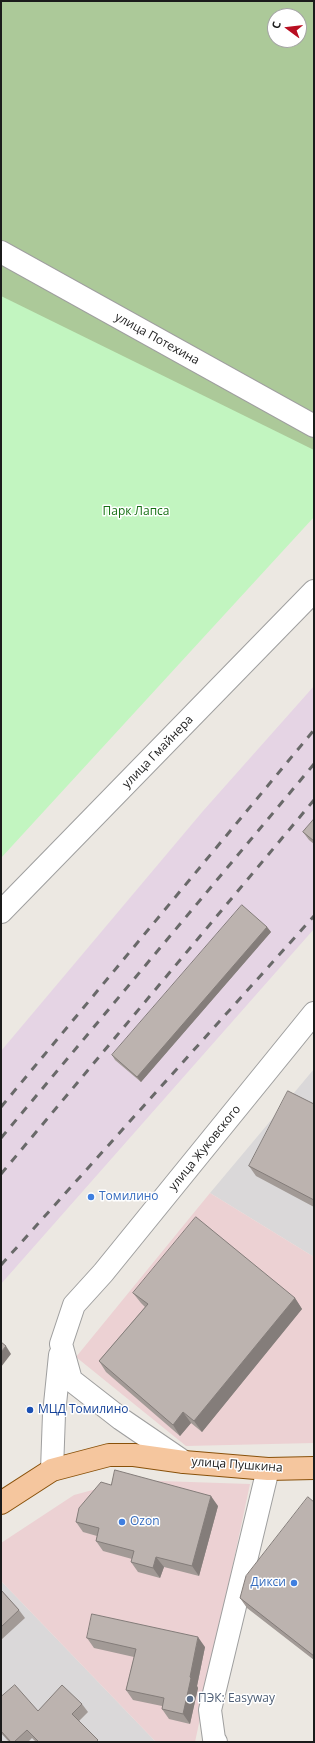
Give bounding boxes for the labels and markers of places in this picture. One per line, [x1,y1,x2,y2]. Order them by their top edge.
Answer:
place label: Томилино [99,1190,159,1204]
marker: Томилино [86,1192,96,1202]
place label: МЦД Томилино [38,1403,129,1417]
marker: МЦД Томилино [25,1405,35,1415]
place label: Ozon [130,1515,160,1529]
marker: Ozon [117,1517,127,1527]
place label: Дикси [251,1576,286,1590]
marker: Дикси [289,1578,299,1588]
place label: ПЭК: Easyway [198,1692,275,1706]
marker: ПЭК: Easyway [185,1694,195,1704]

